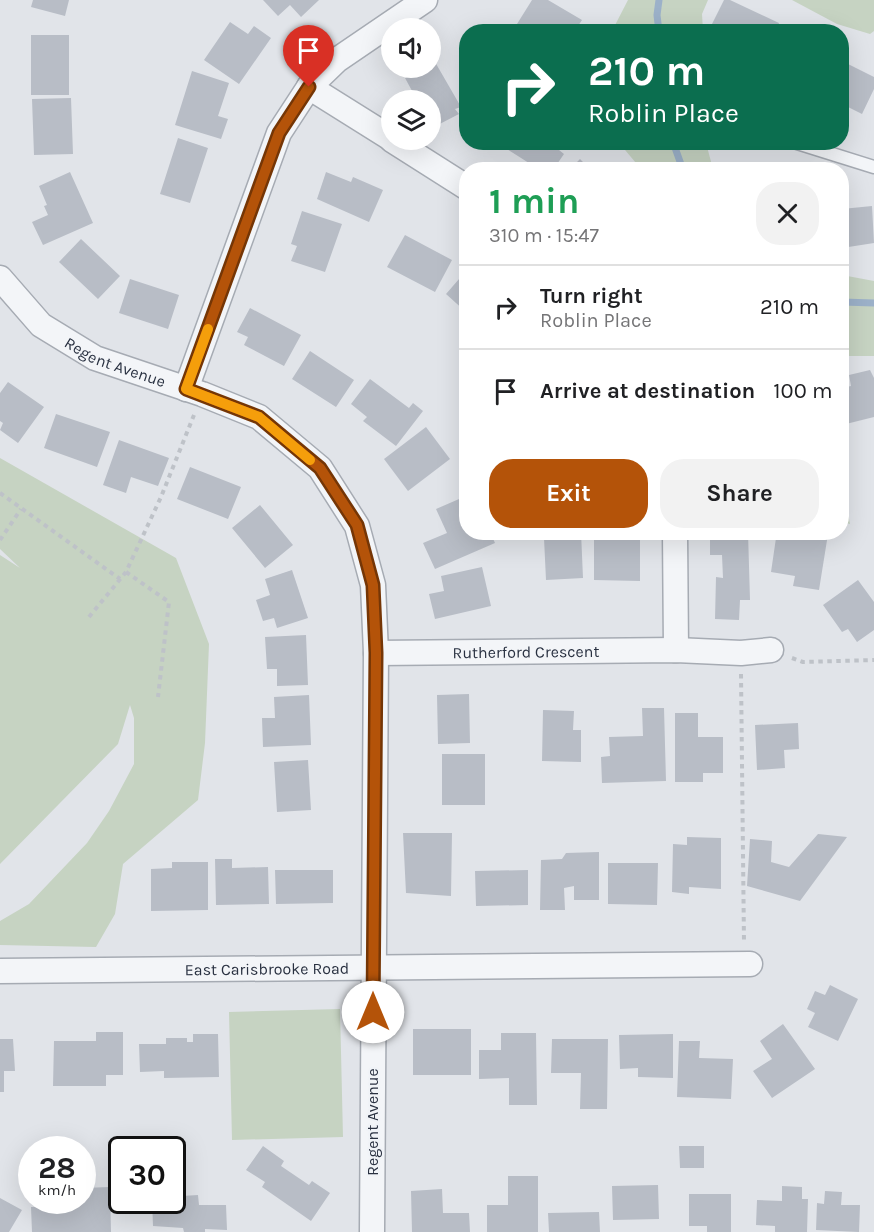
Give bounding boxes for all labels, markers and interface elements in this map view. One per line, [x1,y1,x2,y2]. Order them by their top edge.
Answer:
map controls [381,18,441,150]
button: sound [381,18,441,78]
pin [283,25,334,87]
icon: arrive [292,34,325,67]
text: 210 m [588,46,705,96]
icon: right [489,48,567,126]
button: layers [381,90,441,150]
text: Roblin Place [588,97,739,129]
text: 1 min [489,180,579,222]
button: close [756,182,819,245]
text: 310 m · 15:47 [489,224,599,247]
text: Turn right [540,283,643,309]
icon: right [489,291,522,324]
text: 210 m [760,294,819,320]
text: Roblin Place [540,309,652,332]
street label: Regent Avenue [62,332,168,391]
icon: arrive [489,375,522,408]
text: Arrive at destination [540,378,755,404]
text: 100 m [773,378,833,404]
button: Exit [489,459,648,528]
button: Share [660,459,819,528]
street label: Rutherford Crescent [452,641,600,662]
street label: East Carisbrooke Road [185,958,349,979]
position arrow [341,980,405,1044]
street label: Regent Avenue [363,1068,382,1176]
speed limit sign: 30 [108,1136,186,1214]
text: 28 [38,1150,76,1186]
text: km/h [38,1181,76,1199]

